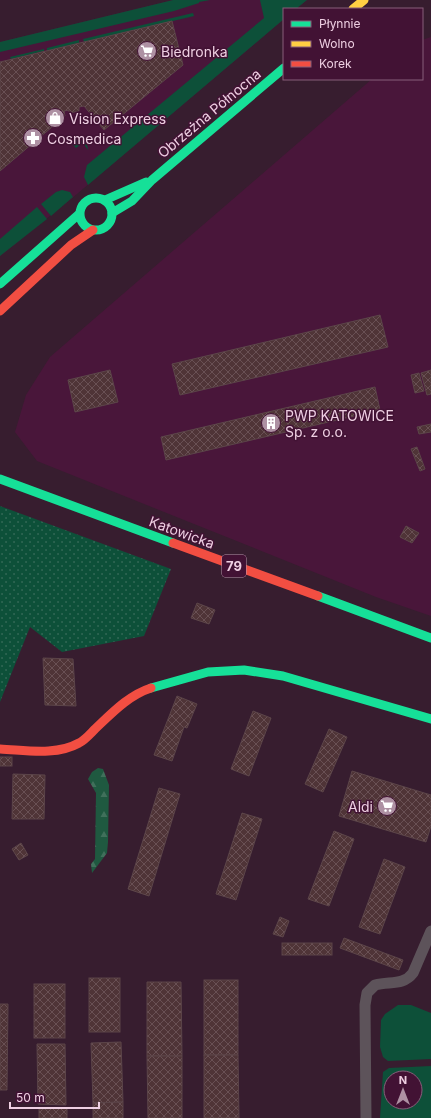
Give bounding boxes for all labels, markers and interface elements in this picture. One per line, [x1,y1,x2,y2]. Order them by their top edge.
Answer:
legend [283,8,423,80]
text: Płynnie [319,16,360,31]
text: Wolno [319,36,355,51]
supermarket icon: Biedronka [136,40,158,62]
place label: Biedronka [161,43,228,60]
text: Korek [319,56,352,71]
street label: Obrzeżna Północna [154,65,264,161]
shop icon: Vision Express [44,107,66,129]
place label: Vision Express [69,110,166,127]
pharmacy icon: Cosmedica [22,127,44,149]
place label: Cosmedica [47,130,121,147]
place label: PWP KATOWICE Sp. z o.o. [285,407,394,440]
building icon: PWP KATOWICE Sp. z o.o. [260,412,282,434]
street label: Katowicka [147,512,217,552]
road number: 79 [222,555,246,577]
supermarket icon: Aldi [376,795,398,817]
place label: Aldi [348,798,373,815]
north arrow [383,1070,423,1110]
text: N [399,1073,407,1087]
scale bar [10,1084,99,1110]
text: 50 m [16,1090,45,1105]

